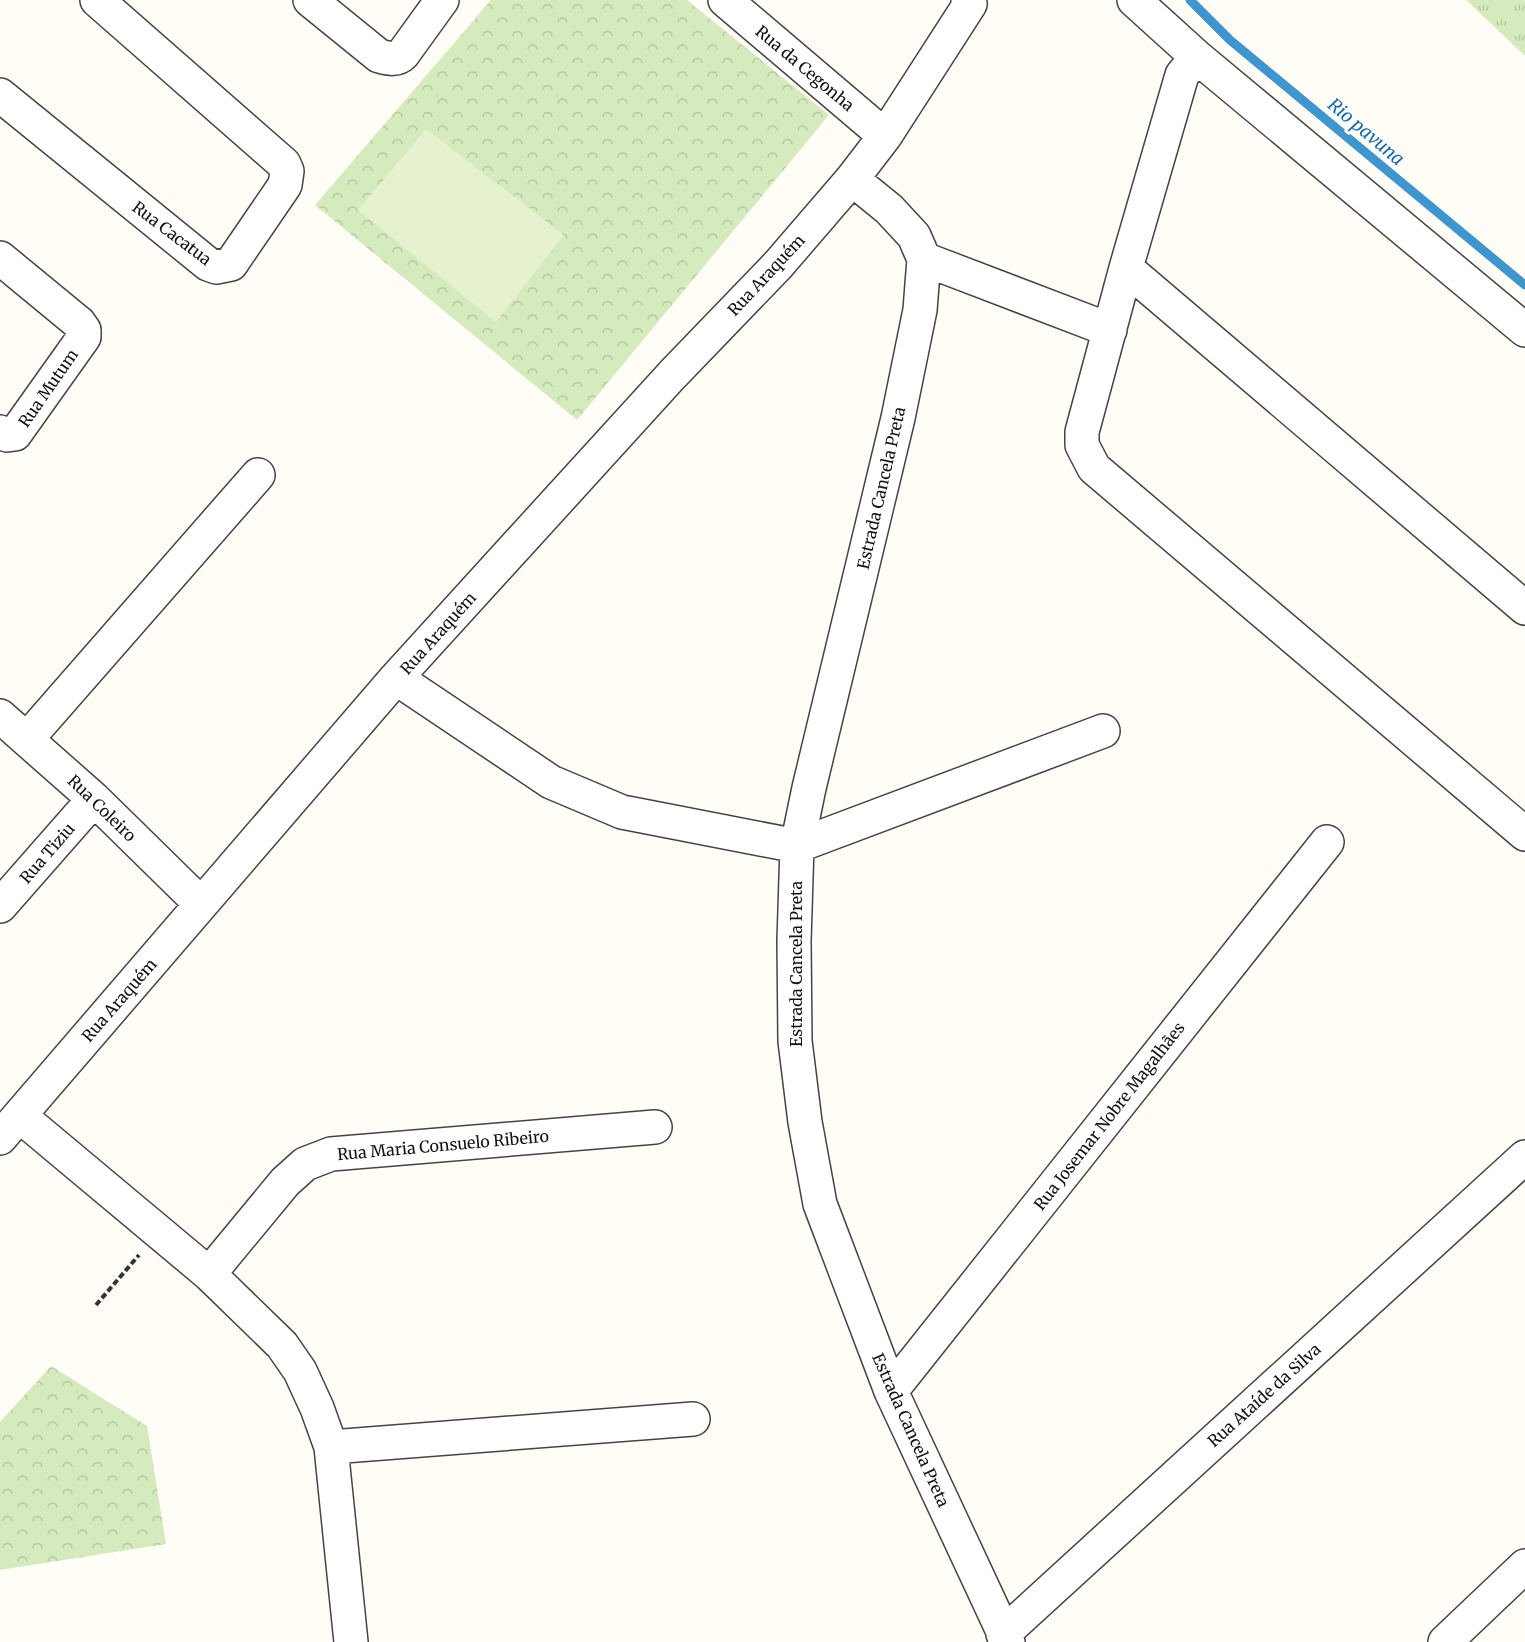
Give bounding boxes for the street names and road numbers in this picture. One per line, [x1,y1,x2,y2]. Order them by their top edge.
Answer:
street label: Rua da Cegonha [752,21,859,115]
street label: Rua Cacatua [128,197,216,269]
street label: Rua Araquém [723,230,809,320]
street label: Rua Mutum [14,345,82,431]
street label: Estrada Cancela Preta [853,404,910,571]
street label: Rua Araquém [396,588,480,678]
street label: Rua Coleiro [64,770,140,846]
street label: Rua Tiziu [15,819,79,887]
street label: Estrada Cancela Preta [786,881,806,1047]
street label: Rua Araquém [77,954,161,1046]
street label: Rua Josemar Nobre Magalhães [1029,1018,1189,1214]
street label: Rua Maria Consuelo Ribeiro [336,1126,550,1164]
street label: Rua Ataíde da Silva [1203,1339,1325,1451]
street label: Estrada Cancela Preta [868,1350,954,1510]

